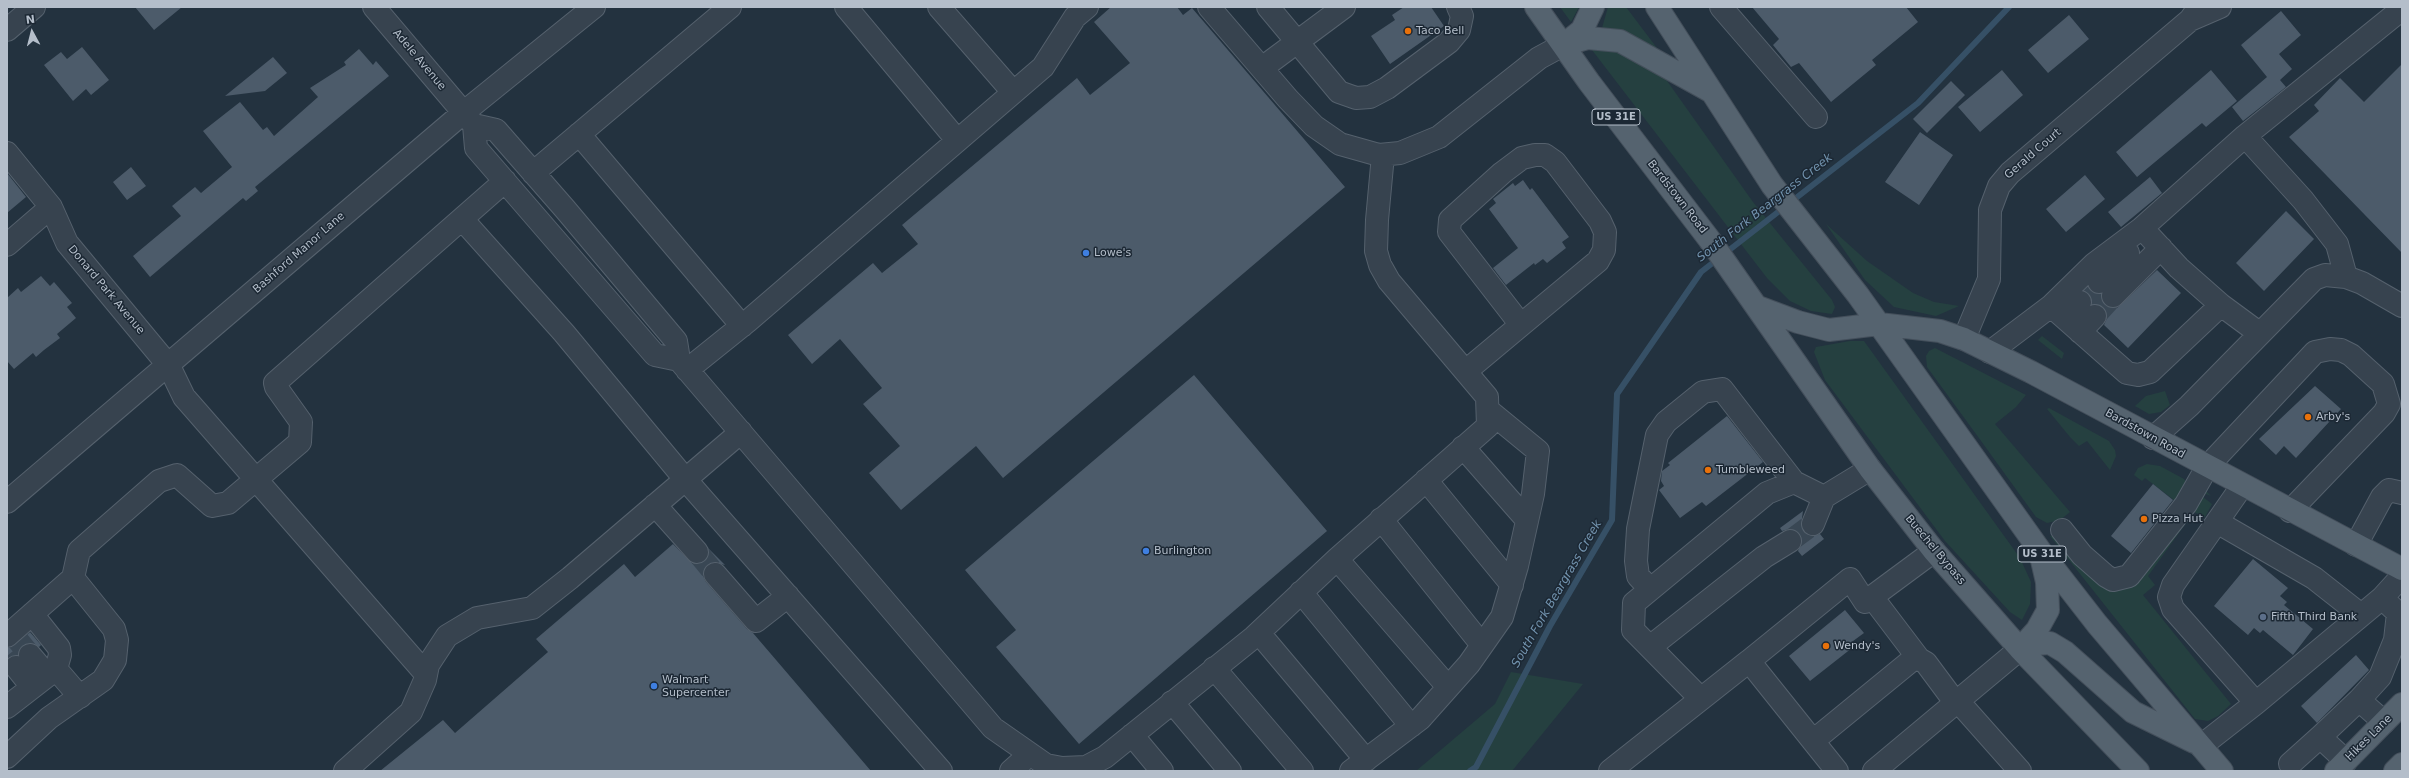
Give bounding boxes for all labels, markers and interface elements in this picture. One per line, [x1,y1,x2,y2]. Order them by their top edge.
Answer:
north arrow [12,12,52,52]
text: N [25,13,36,27]
place label: Taco Bell [1416,24,1464,38]
marker: Taco Bell [1403,26,1413,36]
street label: Adele Avenue [390,27,448,93]
road number: US 31E [1592,109,1640,125]
street label: Gerald Court [2002,126,2064,182]
water label: South Fork Beargrass Creek [1694,151,1836,265]
street label: Bardstown Road [1644,158,1710,236]
street label: Bashford Manor Lane [251,210,347,296]
street label: Donard Park Avenue [65,243,147,337]
place label: Lowe's [1094,246,1131,260]
marker: Lowe's [1081,248,1091,258]
street label: Bardstown Road [2103,407,2187,461]
place label: Arby's [2316,410,2350,424]
marker: Arby's [2303,412,2313,422]
place label: Tumbleweed [1716,463,1785,477]
marker: Tumbleweed [1703,465,1713,475]
street label: Buechel Bypass [1902,512,1968,588]
place label: Pizza Hut [2152,512,2203,526]
marker: Pizza Hut [2139,514,2149,524]
water label: South Fork Beargrass Creek [1509,518,1605,670]
place label: Burlington [1154,544,1211,558]
marker: Burlington [1141,546,1151,556]
road number: US 31E [2018,546,2066,562]
place label: Fifth Third Bank [2271,610,2357,624]
marker: Fifth Third Bank [2258,612,2268,622]
place label: Wendy's [1834,639,1880,653]
marker: Wendy's [1821,641,1831,651]
place label: Walmart Supercenter [662,673,729,699]
marker: Walmart Supercenter [649,681,659,691]
street label: Hikes Lane [2343,712,2395,764]

